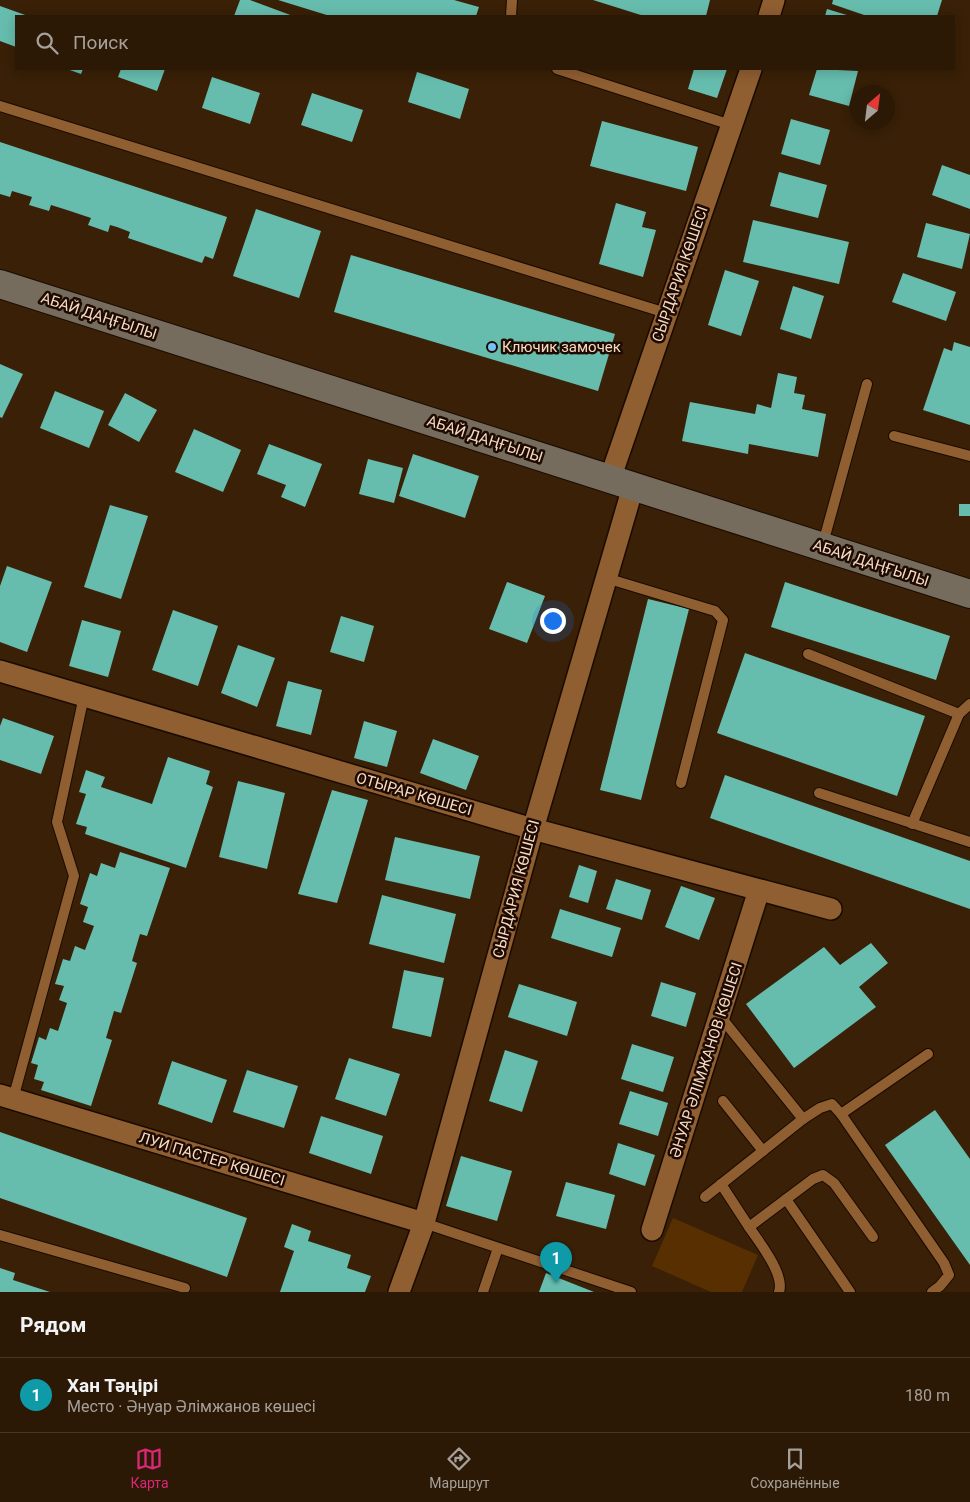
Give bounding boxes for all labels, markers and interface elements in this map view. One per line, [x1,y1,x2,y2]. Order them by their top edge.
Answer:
search box [15,15,955,70]
icon: search [33,29,61,57]
text: Поиск [73,31,129,54]
north arrow [850,85,895,130]
street label: СЫРДАРИЯ КӨШЕСІ [648,204,712,344]
street label: АБАЙ ДАҢҒЫЛЫ [39,289,159,343]
place label: Ключик замочек [502,338,621,356]
marker: Ключик замочек [486,341,498,353]
street label: АБАЙ ДАҢҒЫЛЫ [425,412,545,466]
street label: АБАЙ ДАҢҒЫЛЫ [811,536,931,590]
your location [540,608,566,634]
street label: ОТЫРАР КӨШЕСІ [354,769,474,819]
street label: СЫРДАРИЯ КӨШЕСІ [489,818,543,960]
street label: ӘНУАР ӘЛІМЖАНОВ КӨШЕСІ [666,960,746,1160]
street label: ЛУИ ПАСТЕР КӨШЕСІ [137,1128,287,1190]
pin: 1 [540,1242,572,1283]
text: Рядом [20,1313,86,1337]
text: Хан Тәңірі [67,1374,158,1397]
text: 1 [31,1386,41,1405]
text: 180 m [905,1386,950,1405]
text: Место · Әнуар Әлімжанов көшесі [67,1397,316,1416]
tab: Карта [130,1445,169,1491]
tab: Маршрут [429,1445,490,1491]
tab: Сохранённые [750,1445,840,1491]

